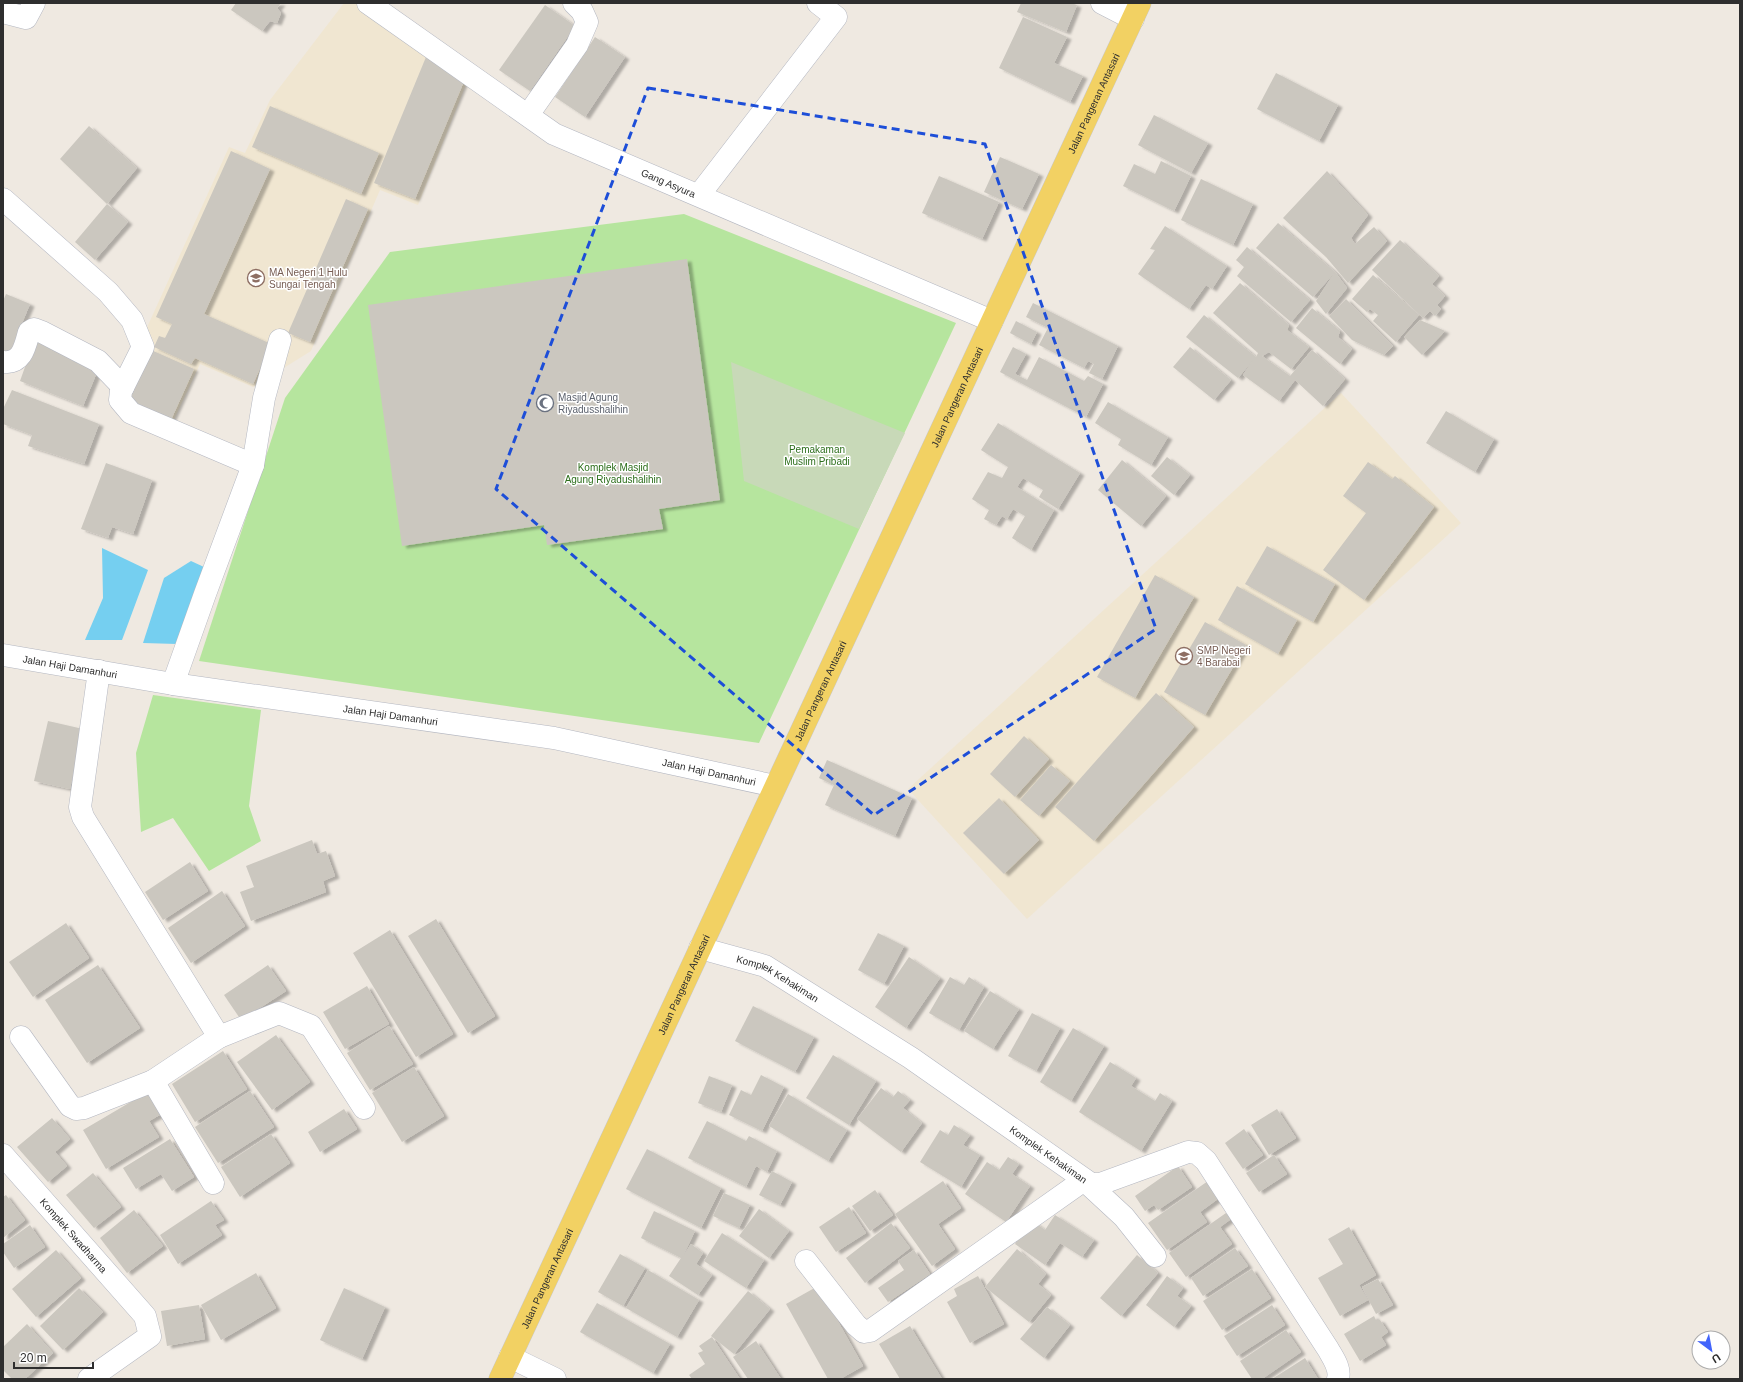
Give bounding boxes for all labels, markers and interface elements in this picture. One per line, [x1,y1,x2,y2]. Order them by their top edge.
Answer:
street label: Jalan Pangeran Antasari [1066,52,1122,155]
street label: Gang Asyura [640,167,697,200]
place label: MA Negeri 1 Hulu Sungai Tengah [269,267,347,290]
school or university icon: MA Negeri 1 Hulu Sungai Tengah [246,268,266,288]
street label: Jalan Pangeran Antasari [929,345,985,449]
place label: Masjid Agung Riyadusshalihin [558,392,628,415]
mosque icon: Masjid Agung Riyadusshalihin [535,393,555,413]
park label: Pemakaman Muslim Pribadi [784,444,850,467]
park label: Komplek Masjid Agung Riyadushalihin [565,462,661,485]
street label: Jalan Pangeran Antasari [793,639,849,743]
place label: SMP Negeri 4 Barabai [1197,645,1251,668]
school or university icon: SMP Negeri 4 Barabai [1174,646,1194,666]
street label: Jalan Haji Damanhuri [22,653,118,680]
street label: Jalan Haji Damanhuri [342,703,438,727]
street label: Jalan Haji Damanhuri [661,757,757,788]
street label: Jalan Pangeran Antasari [656,933,712,1037]
street label: Komplek Kehakiman [735,953,820,1004]
street label: Komplek Kehakiman [1008,1124,1089,1186]
street label: Komplek Swadharma [38,1196,109,1275]
street label: Jalan Pangeran Antasari [519,1227,575,1330]
north arrow [1691,1330,1731,1370]
scale bar [14,1344,93,1370]
text: 20 m [20,1351,47,1365]
text: U [1710,1351,1723,1366]

